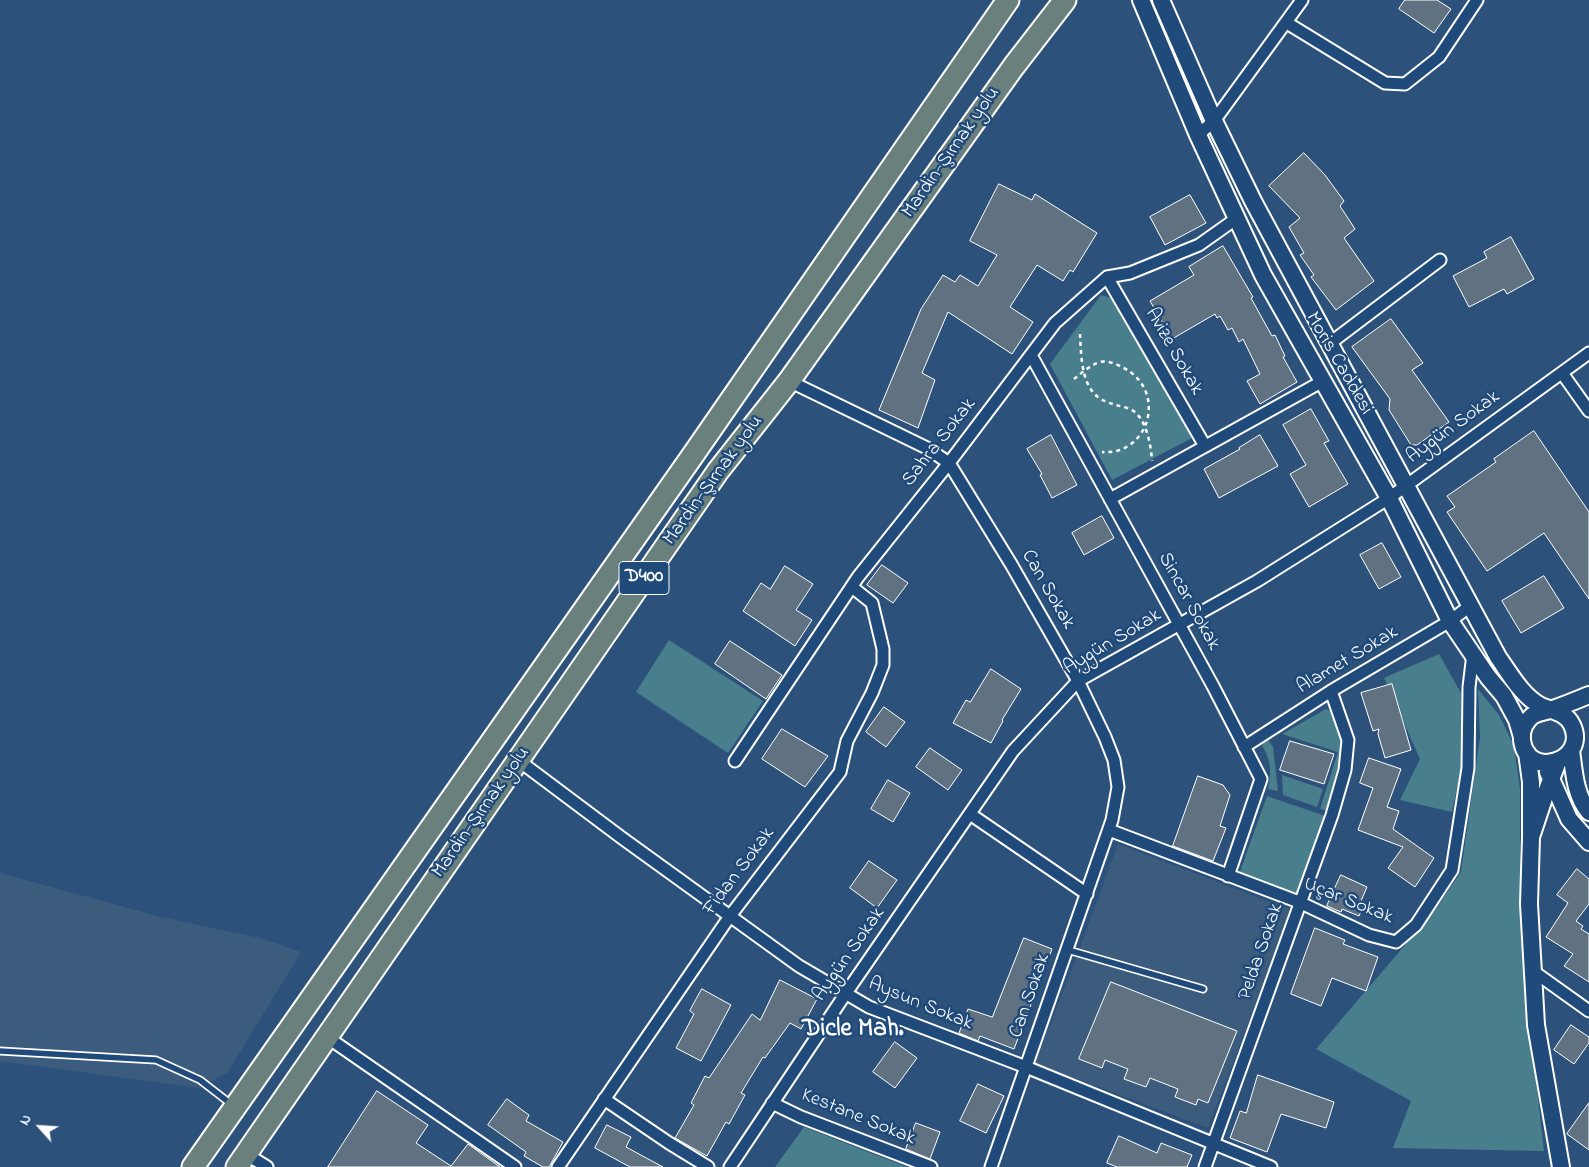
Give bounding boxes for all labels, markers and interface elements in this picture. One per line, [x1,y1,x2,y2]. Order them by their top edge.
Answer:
street label: Mardin-Şırnak yolu [898,83,1006,223]
street label: Avize Sokak [1138,304,1208,400]
street label: Moris Caddesi [1299,308,1377,420]
street label: Aygün Sokak [1403,386,1505,470]
street label: Sahra Sokak [898,394,982,492]
street label: Mardin-Şırnak yolu [659,411,769,551]
street label: Can Sokak [1015,546,1079,634]
street label: Sincar Sokak [1151,549,1225,655]
road number: D400 [619,562,669,594]
street label: Aygün Sokak [1060,604,1166,682]
street label: Alamet Sokak [1293,621,1403,701]
street label: Mardin-Şırnak yolu [428,743,536,883]
street label: Fidan Sokak [699,823,781,921]
street label: Uçar Sokak [1300,873,1396,931]
street label: Pelda Sokak [1234,900,1290,1004]
street label: Aygün Sokak [809,903,891,1007]
street label: Can Sokak [1005,951,1057,1041]
street label: Aysun Sokak [864,973,976,1037]
district label: Dicle Mah. [802,1016,904,1046]
street label: Kestane Sokak [797,1084,919,1152]
north arrow [15,1102,65,1152]
text: N [15,1111,38,1129]

